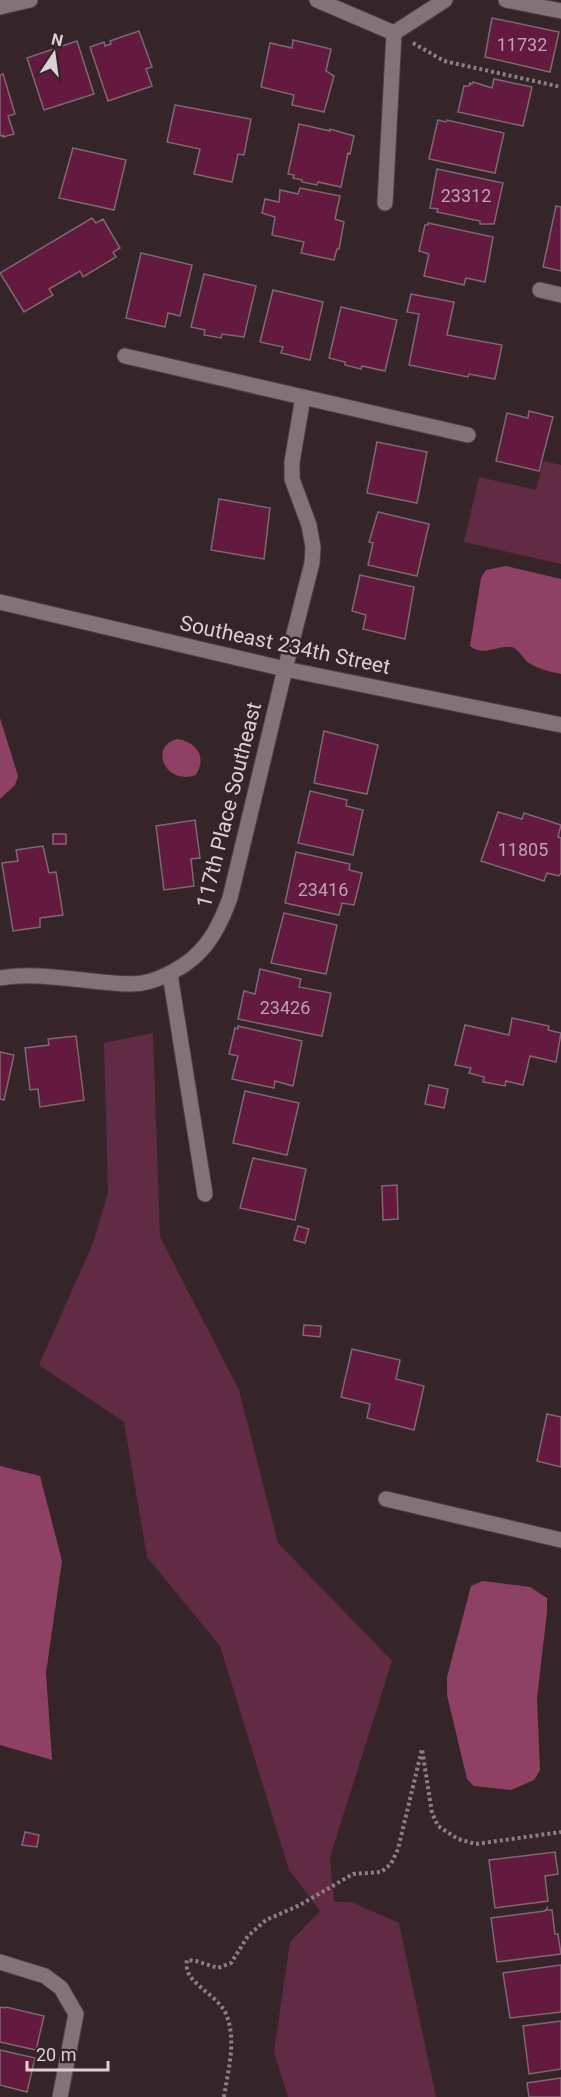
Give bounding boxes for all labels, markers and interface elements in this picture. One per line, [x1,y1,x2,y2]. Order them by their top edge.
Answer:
north arrow [24,24,84,84]
text: N [50,29,65,50]
house number: 11732 [497,34,547,55]
house number: 23312 [441,185,491,206]
street label: Southeast 234th Street [178,611,392,679]
street label: 117th Place Southeast [192,700,266,910]
house number: 11805 [498,839,548,860]
house number: 23416 [298,879,348,900]
house number: 23426 [260,997,310,1018]
scale bar [27,2034,108,2072]
text: 20 m [36,2044,76,2065]

